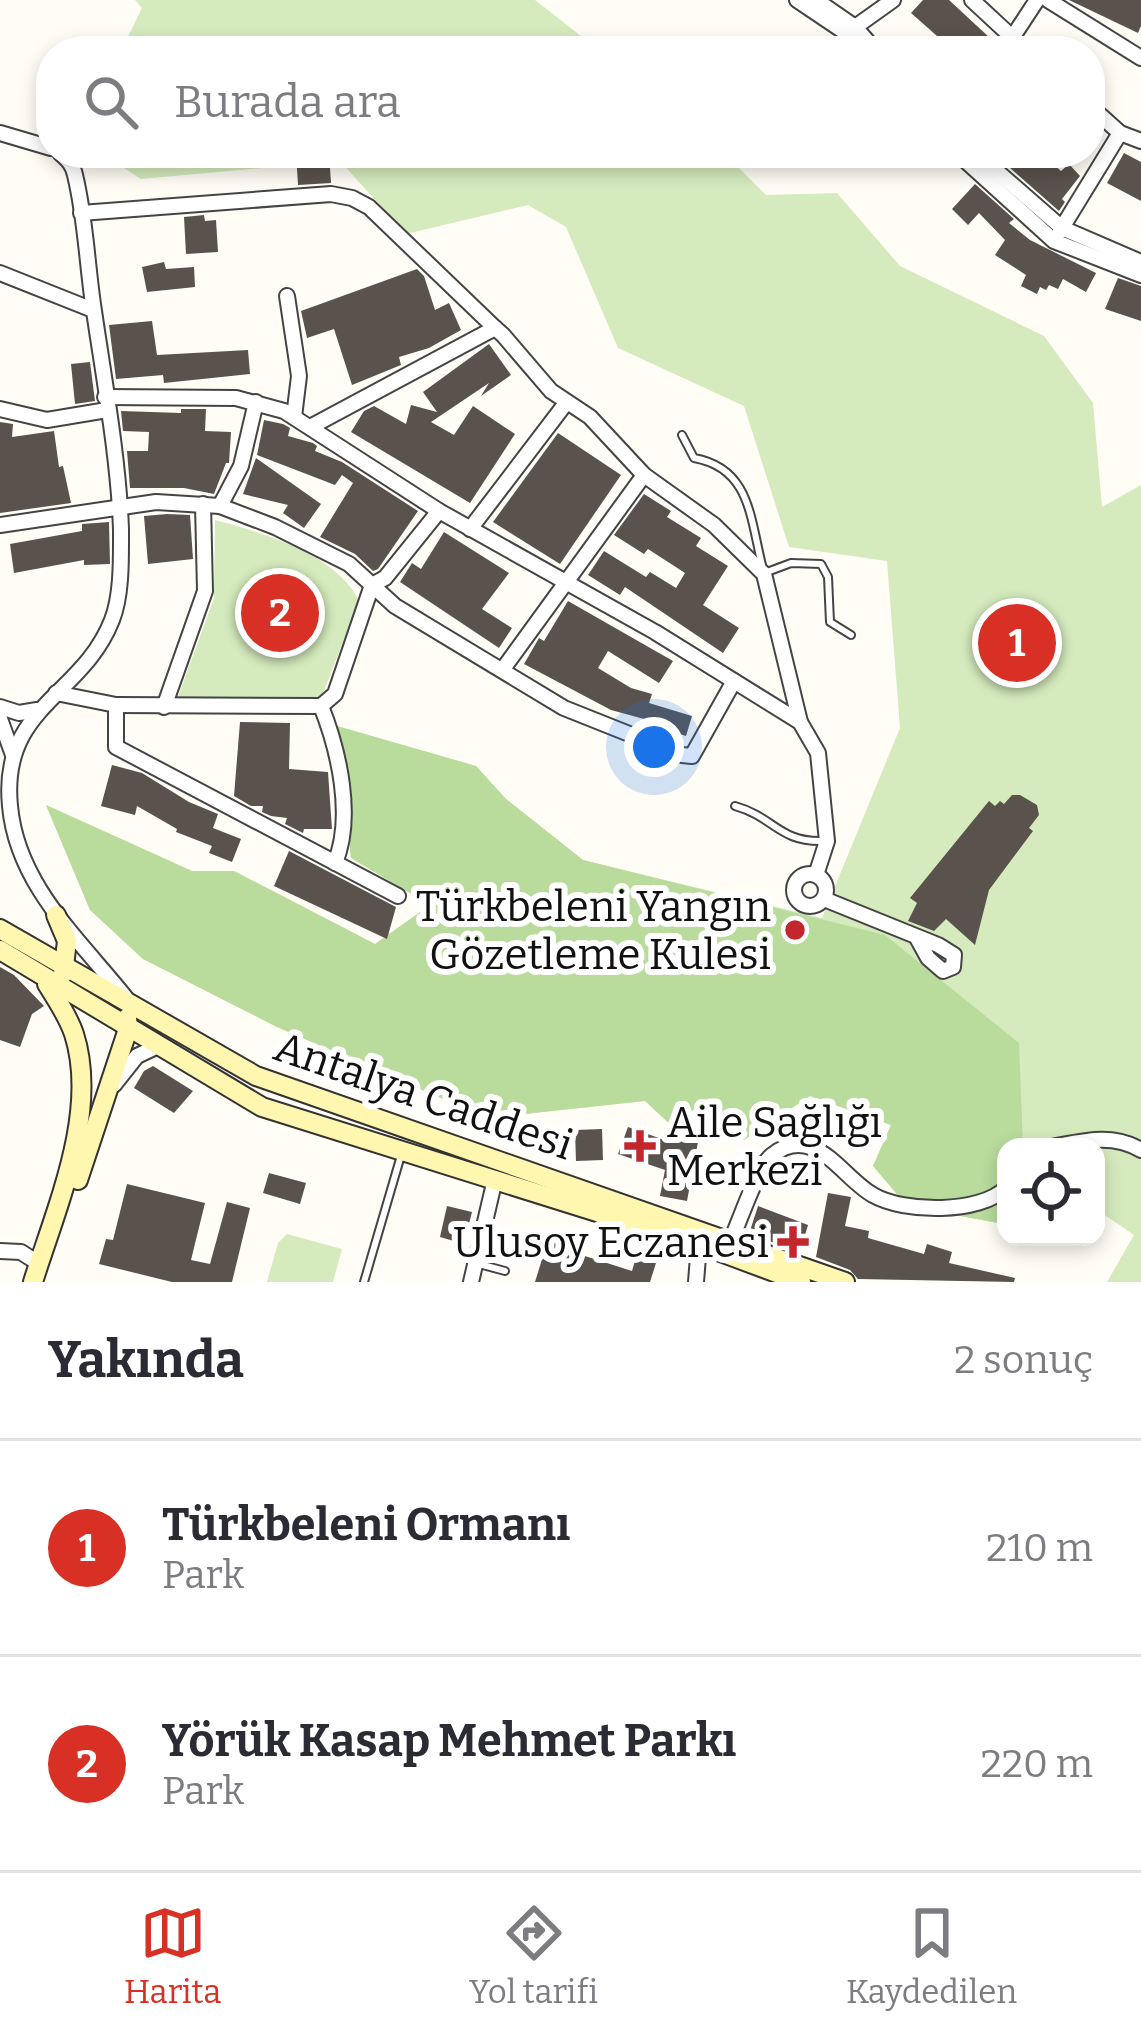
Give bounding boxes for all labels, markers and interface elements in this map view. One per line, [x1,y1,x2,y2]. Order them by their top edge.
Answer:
search box [36,36,1105,168]
icon: search [78,69,144,135]
text: Burada ara [174,75,401,129]
pin: 2 [241,568,319,658]
pin: 1 [978,598,1056,688]
your location [624,717,684,777]
place label: Türkbeleni Yangın Gözetleme Kulesi [416,882,771,980]
marker: Türkbeleni Yangın Gözetleme Kulesi [782,917,808,943]
street label: Antalya Caddesi [268,1022,579,1170]
place label: Aile Sağlığı Merkezi [667,1098,882,1196]
marker: Aile Sağlığı Merkezi [624,1130,656,1162]
map controls [997,1138,1105,1246]
button: locate [997,1138,1105,1246]
place label: Ulusoy Eczanesi [453,1218,769,1268]
marker: Ulusoy Eczanesi [780,1229,806,1255]
text: Yakında [48,1329,244,1391]
text: 2 sonuç [954,1337,1093,1383]
text: Türkbeleni Ormanı [162,1498,570,1552]
text: 1 [79,1525,95,1571]
text: 210 m [986,1525,1093,1571]
text: Park [162,1552,244,1598]
text: Yörük Kasap Mehmet Parkı [162,1714,736,1768]
text: 2 [76,1741,98,1787]
text: 220 m [981,1741,1093,1787]
text: Park [162,1768,244,1814]
tab: Harita [124,1900,221,2012]
tab: Yol tarifi [469,1900,598,2012]
tab: Kaydedilen [846,1900,1017,2012]

